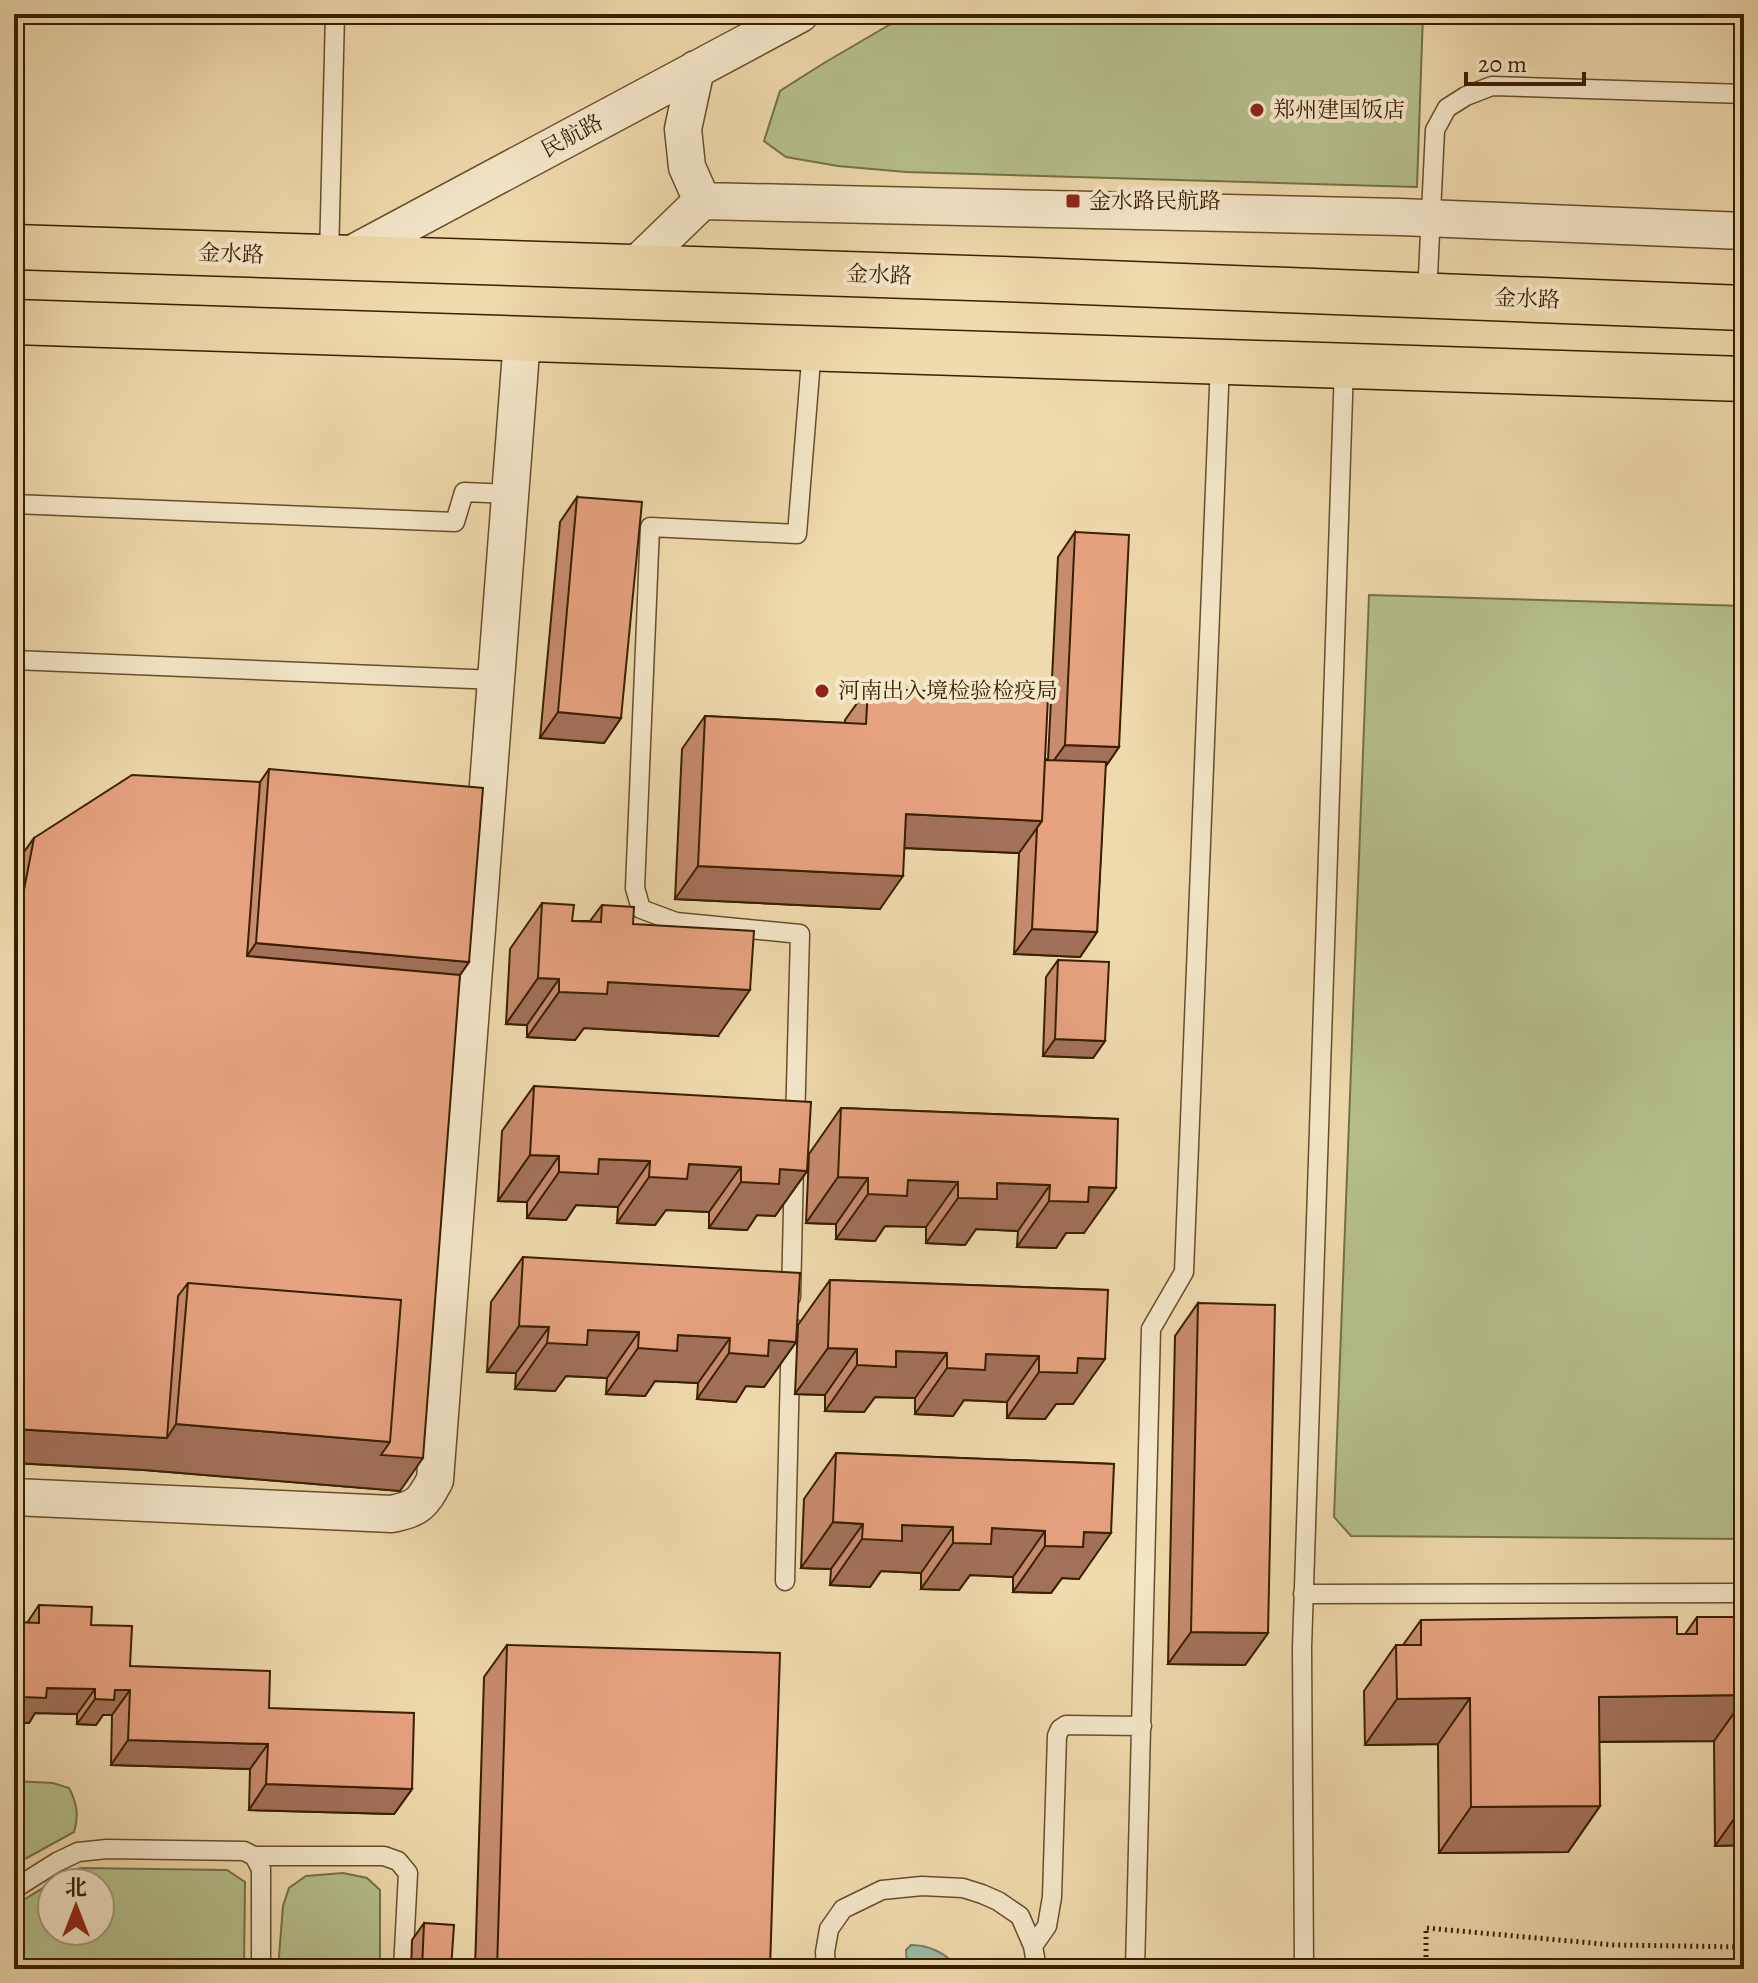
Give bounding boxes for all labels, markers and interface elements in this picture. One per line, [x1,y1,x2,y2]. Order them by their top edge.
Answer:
scale bar [1466,36,1584,86]
text: 20 m [1478,48,1527,80]
place label: 郑州建国饭店 [1273,95,1405,125]
marker: 郑州建国饭店 [1248,101,1266,119]
street label: 民航路 [536,107,608,165]
place label: 金水路民航路 [1089,186,1221,216]
marker: 金水路民航路 [1064,192,1082,210]
street label: 金水路 [197,238,265,270]
street label: 金水路 [845,259,913,291]
street label: 金水路 [1493,283,1561,315]
place label: 河南出入境检验检疫局 [838,676,1058,706]
marker: 河南出入境检验检疫局 [813,682,831,700]
north arrow [36,1867,116,1947]
text: 北 [65,1873,87,1903]

